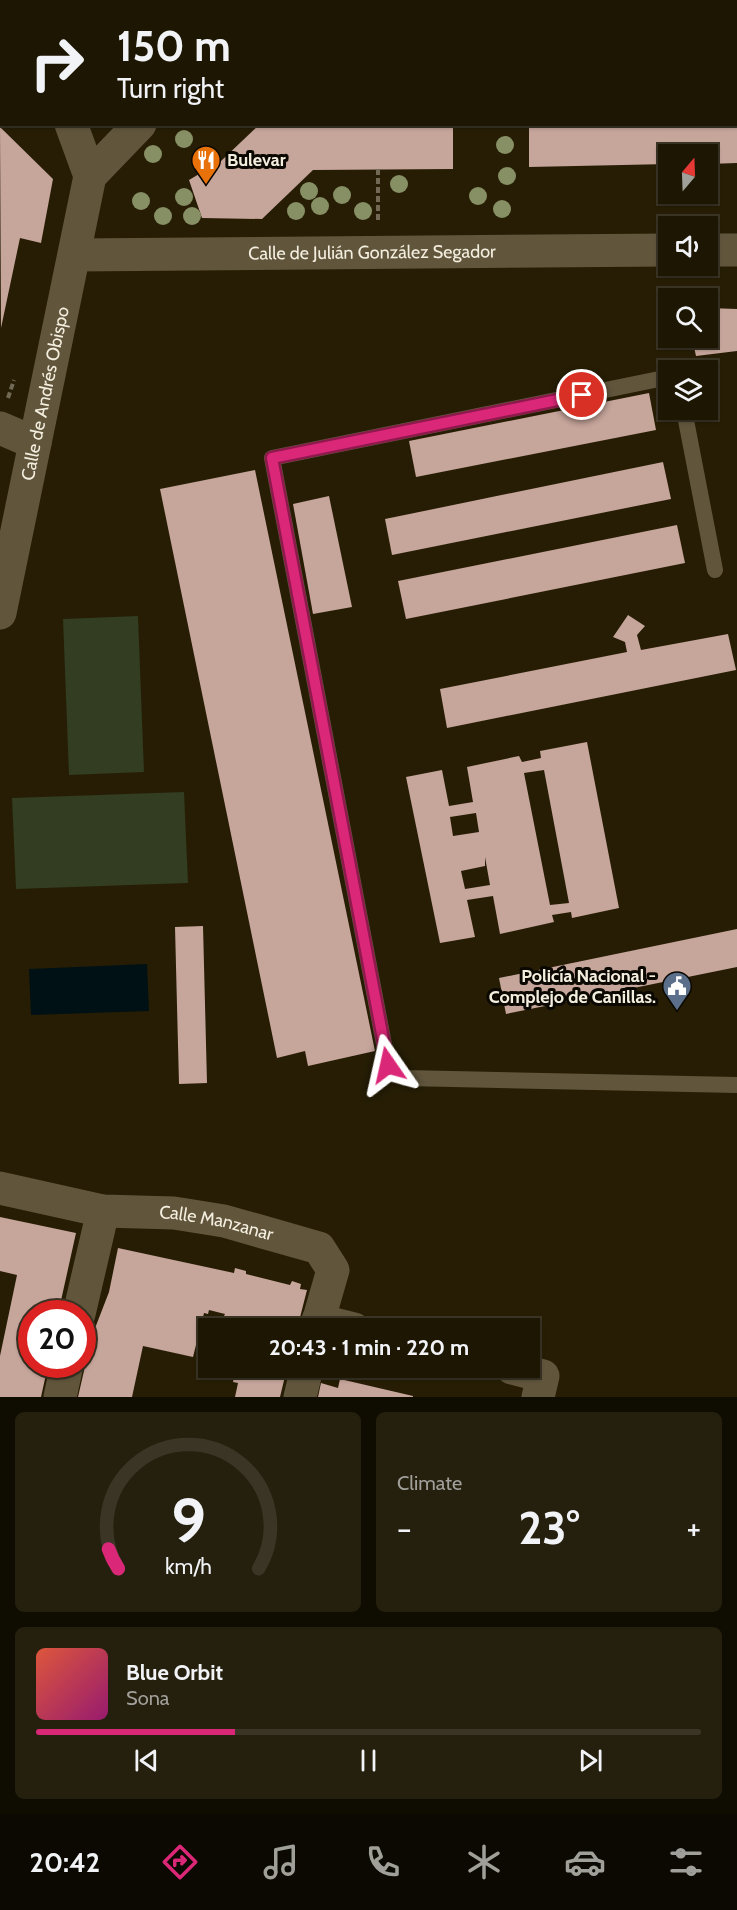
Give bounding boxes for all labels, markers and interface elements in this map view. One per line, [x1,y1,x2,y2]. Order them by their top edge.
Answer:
text: 150 m [117,20,231,72]
icon: right [18,24,96,102]
text: Turn right [117,72,224,105]
restaurant icon: Bulevar [190,144,222,186]
north arrow [658,144,718,204]
map controls [658,144,718,420]
place label: Bulevar [227,149,286,171]
button: sound [658,216,718,276]
street label: Calle de Julián González Segador [248,240,496,265]
button: search [658,288,718,348]
street label: Calle de Andrés Obispo [17,305,74,483]
button: layers [658,360,718,420]
pin [556,369,607,420]
icon: arrive [565,378,598,411]
place label: Policía Nacional - Complejo de Canillas. [489,965,656,1008]
public building icon: Policía Nacional - Complejo de Canillas. [661,970,693,1012]
position arrow [356,1033,420,1097]
street label: Calle Manzanar [159,1202,276,1246]
speed limit sign: 20 [18,1300,96,1378]
text: 20:43 · 1 min · 220 m [269,1334,469,1361]
text: Climate [397,1471,462,1495]
text: 9 [170,1483,206,1559]
text: 23° [518,1501,580,1555]
text: − [397,1508,412,1548]
text: + [686,1508,701,1548]
text: km/h [165,1553,211,1579]
text: Blue Orbit [126,1659,223,1686]
text: Sona [126,1686,169,1710]
icon: previous [130,1744,163,1777]
icon: pause [352,1744,385,1777]
icon: next [574,1744,607,1777]
icon: directions [159,1841,201,1883]
icon: music [260,1841,302,1883]
icon: phone [362,1841,404,1883]
icon: climate [463,1841,505,1883]
icon: car [564,1841,606,1883]
icon: filters [665,1841,707,1883]
text: 20:42 [30,1846,100,1879]

